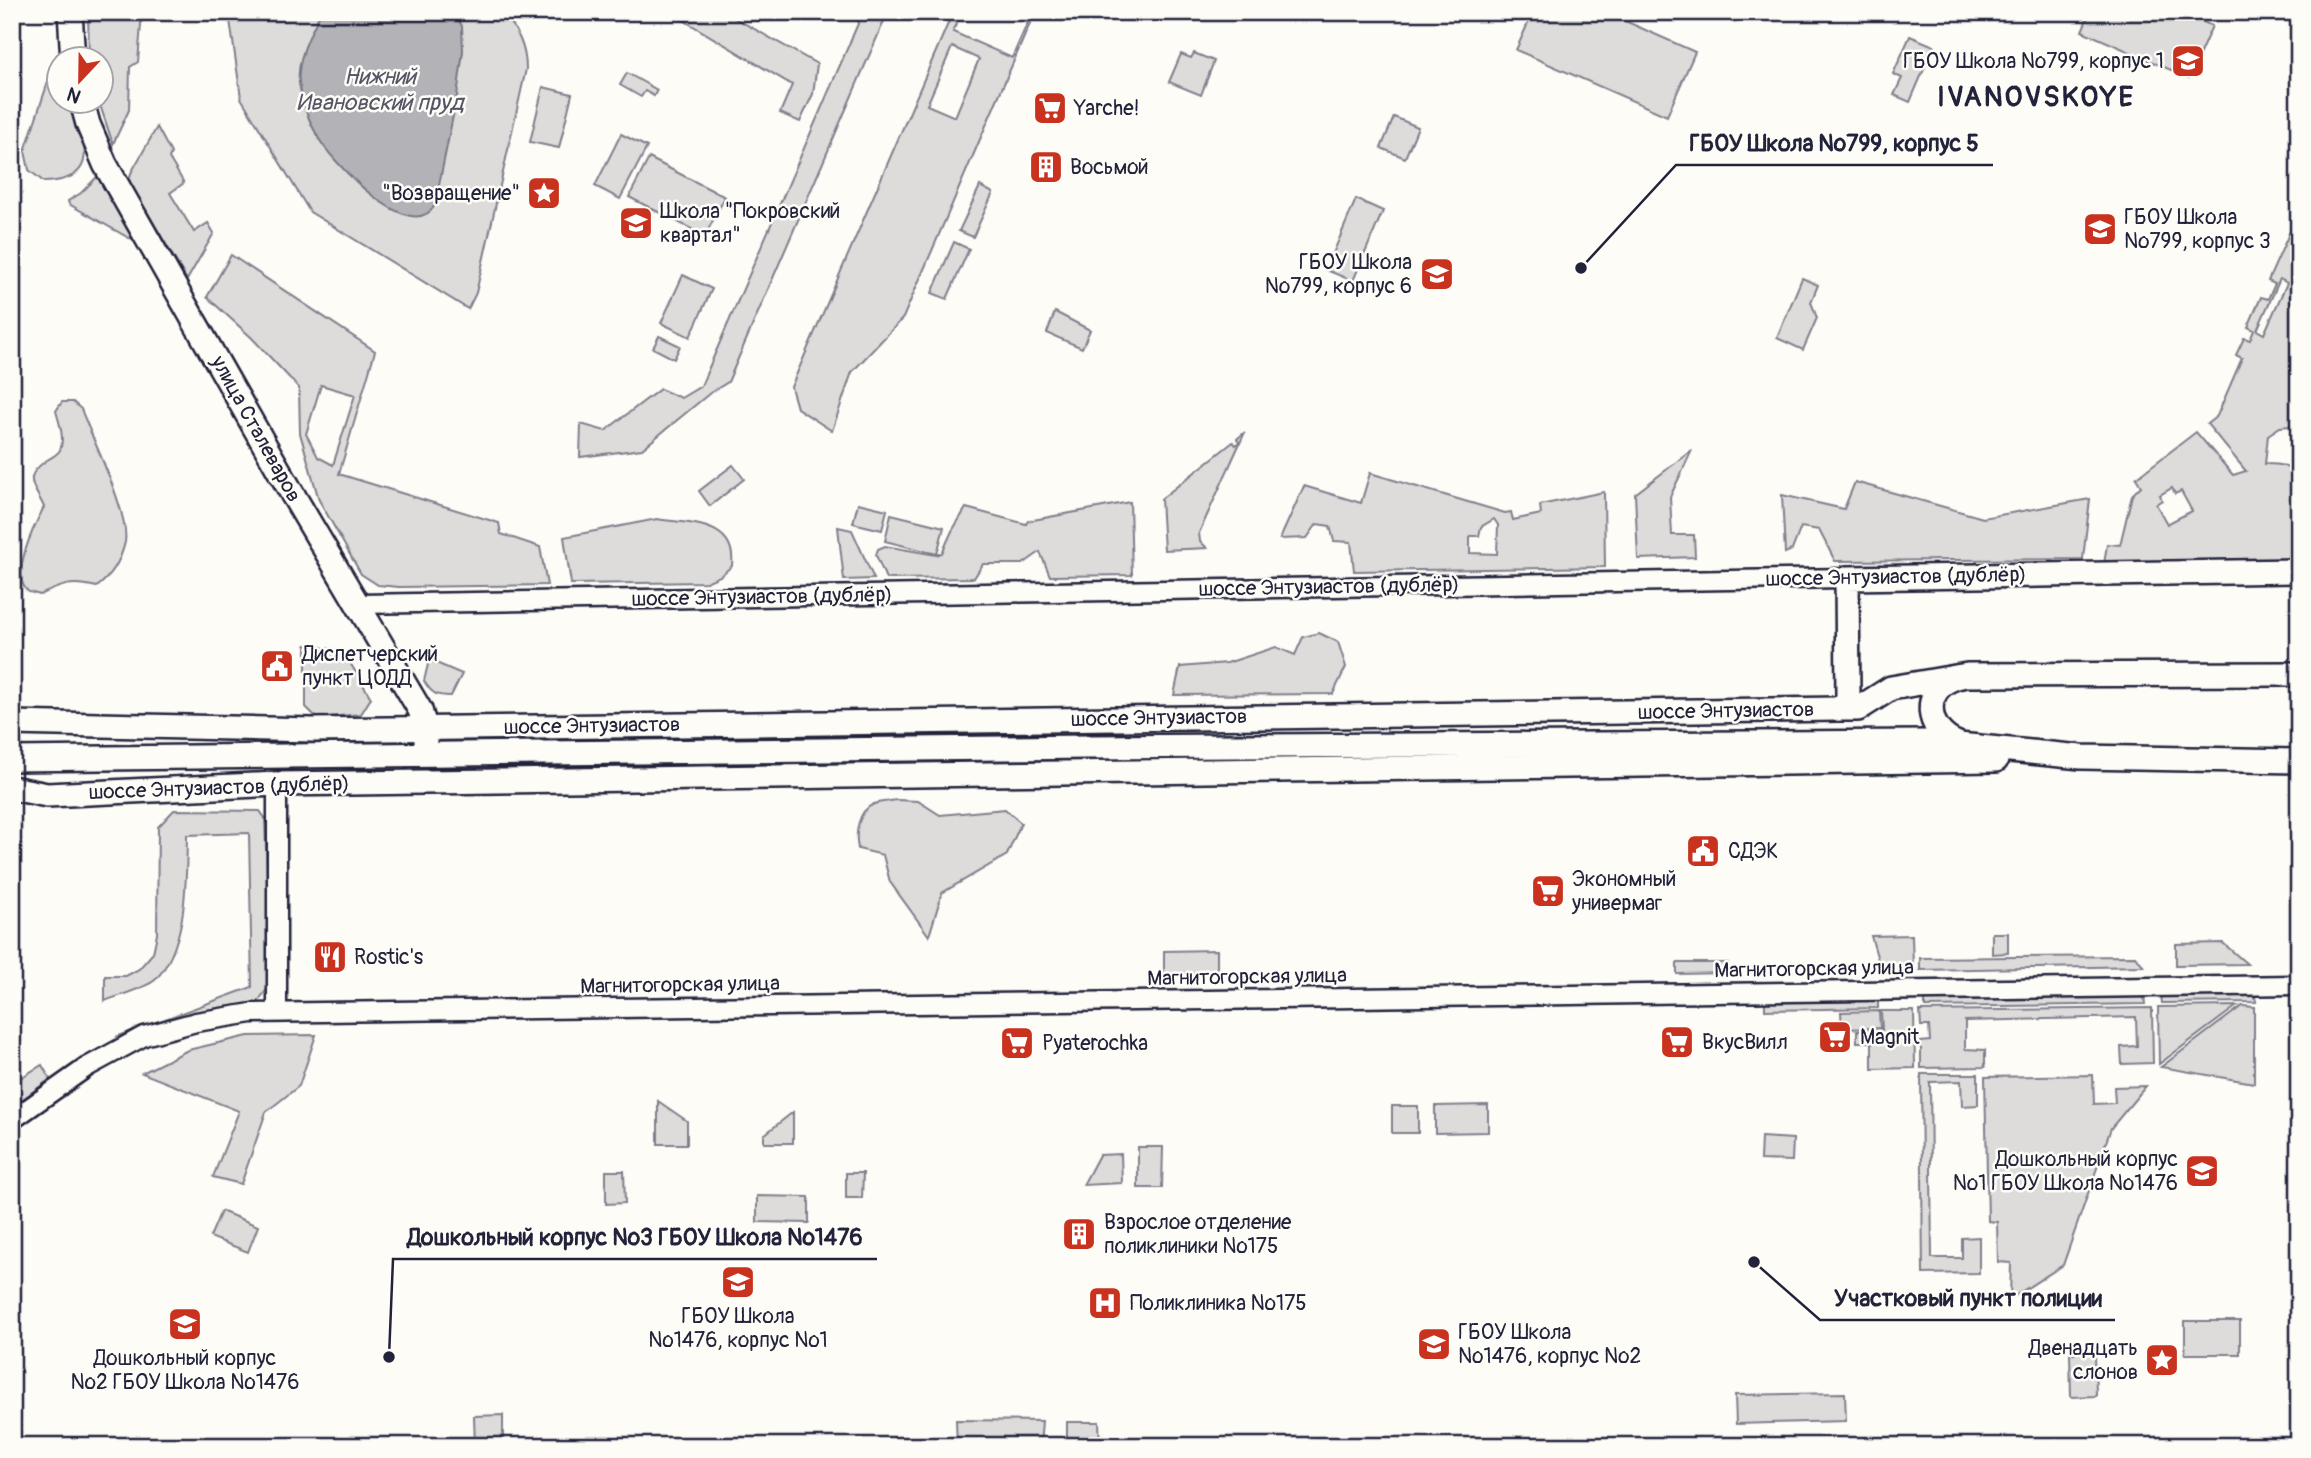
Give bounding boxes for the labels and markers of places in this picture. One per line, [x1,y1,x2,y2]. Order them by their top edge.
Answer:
school or university icon: ГБОУ Школа №799, корпус 1 [2169,42,2207,80]
place label: ГБОУ Школа №799, корпус 1 [1903,48,2164,75]
supermarket icon: Yarche! [1031,89,1069,127]
place label: Yarche! [1073,95,1140,122]
callout: ГБОУ Школа №799, корпус 5 [1676,121,1993,165]
building icon: Восьмой [1027,148,1065,186]
place label: Восьмой [1070,154,1149,181]
place icon: "Возвращение" [525,174,563,212]
place label: "Возвращение" [382,180,520,207]
place label: Школа "Покровский квартал" [660,198,840,249]
school or university icon: Школа "Покровский квартал" [617,204,655,242]
place label: ГБОУ Школа №799, корпус 3 [2124,204,2271,255]
school or university icon: ГБОУ Школа №799, корпус 3 [2081,210,2119,248]
place label: ГБОУ Школа №799, корпус 6 [1265,249,1412,300]
school or university icon: ГБОУ Школа №799, корпус 6 [1418,255,1456,293]
place label: Диспетчерский пункт ЦОДД [301,641,438,692]
public building icon: Диспетчерский пункт ЦОДД [258,647,296,685]
public building icon: СДЭК [1684,832,1722,870]
place label: СДЭК [1728,838,1778,865]
place label: Экономный универмаг [1571,866,1676,917]
supermarket icon: Экономный универмаг [1529,872,1567,910]
restaurant icon: Rostiс's [311,938,349,976]
place label: Rostiс's [354,944,424,971]
supermarket icon: Magnit [1816,1018,1854,1056]
supermarket icon: ВкусВилл [1658,1023,1696,1061]
supermarket icon: Pyaterochka [998,1024,1036,1062]
place label: Magnit [1860,1024,1920,1051]
place label: ВкусВилл [1702,1029,1788,1056]
place label: Pyaterochka [1042,1030,1148,1057]
place label: Дошкольный корпус №1 ГБОУ Школа №1476 [1953,1146,2178,1197]
school or university icon: Дошкольный корпус №1 ГБОУ Школа №1476 [2183,1152,2221,1190]
place label: Взрослое отделение поликлиники №175 [1104,1209,1292,1260]
callout: Дошкольный корпус №3 ГБОУ Школа №1476 [393,1215,877,1259]
building icon: Взрослое отделение поликлиники №175 [1060,1215,1098,1253]
school or university icon: ГБОУ Школа №1476, корпус №1 [719,1263,757,1301]
callout: Участковый пункт полиции [1820,1276,2115,1320]
hospital icon: Поликлиника №175 [1086,1284,1124,1322]
place label: Поликлиника №175 [1130,1290,1307,1317]
place label: ГБОУ Школа №1476, корпус №1 [648,1303,828,1354]
school or university icon: Дошкольный корпус №2 ГБОУ Школа №1476 [166,1305,204,1343]
place label: ГБОУ Школа №1476, корпус №2 [1458,1319,1641,1370]
school or university icon: ГБОУ Школа №1476, корпус №2 [1415,1325,1453,1363]
place label: Двенадцать слонов [2028,1335,2138,1386]
place icon: Двенадцать слонов [2143,1341,2181,1379]
place label: Дошкольный корпус №2 ГБОУ Школа №1476 [71,1345,299,1396]

